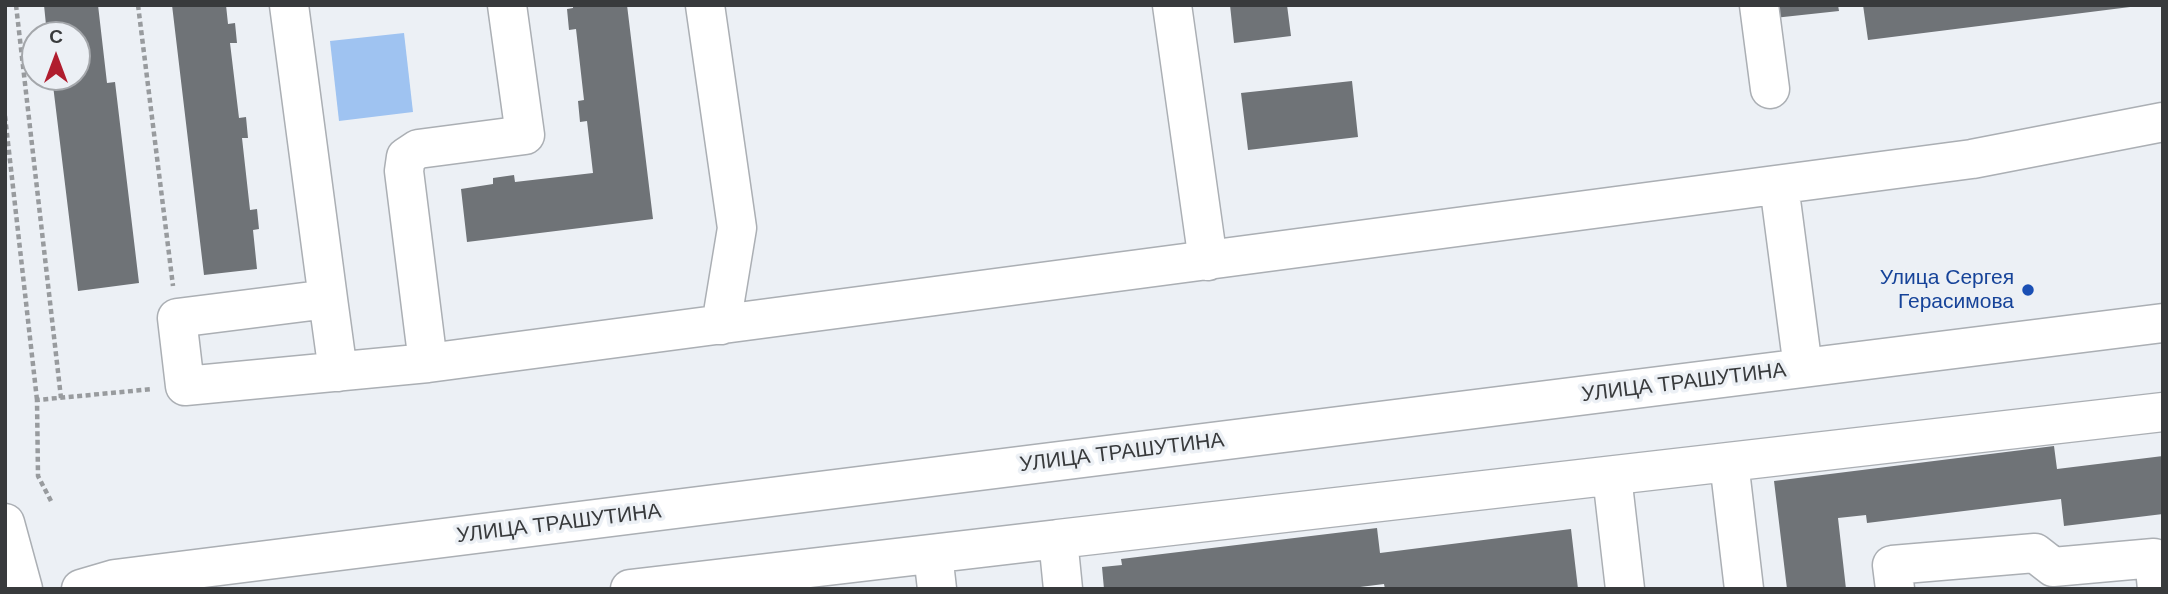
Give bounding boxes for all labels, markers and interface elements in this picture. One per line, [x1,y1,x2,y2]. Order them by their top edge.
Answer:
north arrow [21,21,91,91]
text: С [49,26,63,47]
place label: Улица Сергея Герасимова [1880,265,2014,315]
marker: Улица Сергея Герасимова [2020,282,2036,298]
street label: УЛИЦА ТРАШУТИНА [1580,358,1788,408]
street label: УЛИЦА ТРАШУТИНА [1018,428,1226,478]
street label: УЛИЦА ТРАШУТИНА [455,499,663,549]

